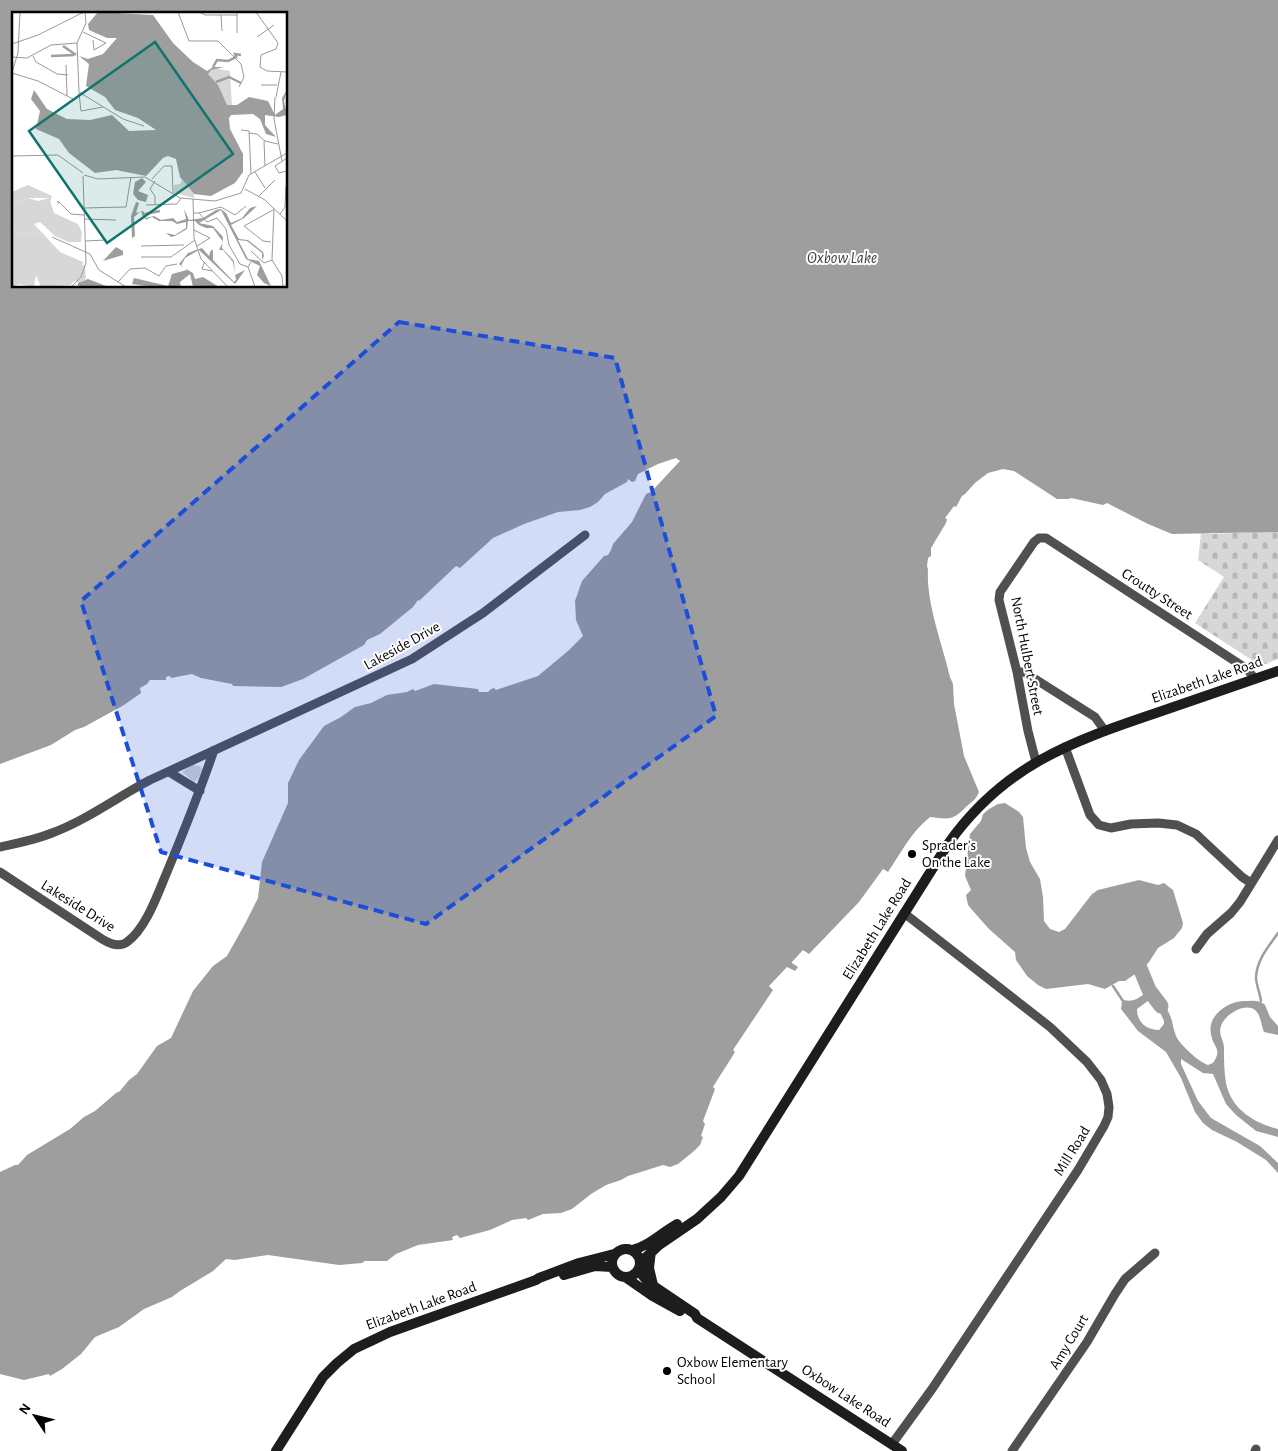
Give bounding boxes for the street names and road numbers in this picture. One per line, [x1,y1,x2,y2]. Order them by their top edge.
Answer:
street label: Croutty Street [1119,566,1195,622]
street label: North Hulbert Street [1008,595,1046,717]
street label: Lakeside Drive [362,619,443,673]
street label: Elizabeth Lake Road [1150,654,1265,706]
street label: Elizabeth Lake Road [840,876,914,982]
street label: Lakeside Drive [38,877,118,935]
street label: Mill Road [1051,1123,1093,1178]
street label: Elizabeth Lake Road [364,1279,478,1333]
street label: Amy Court [1047,1312,1091,1372]
street label: Oxbow Lake Road [799,1362,893,1430]

